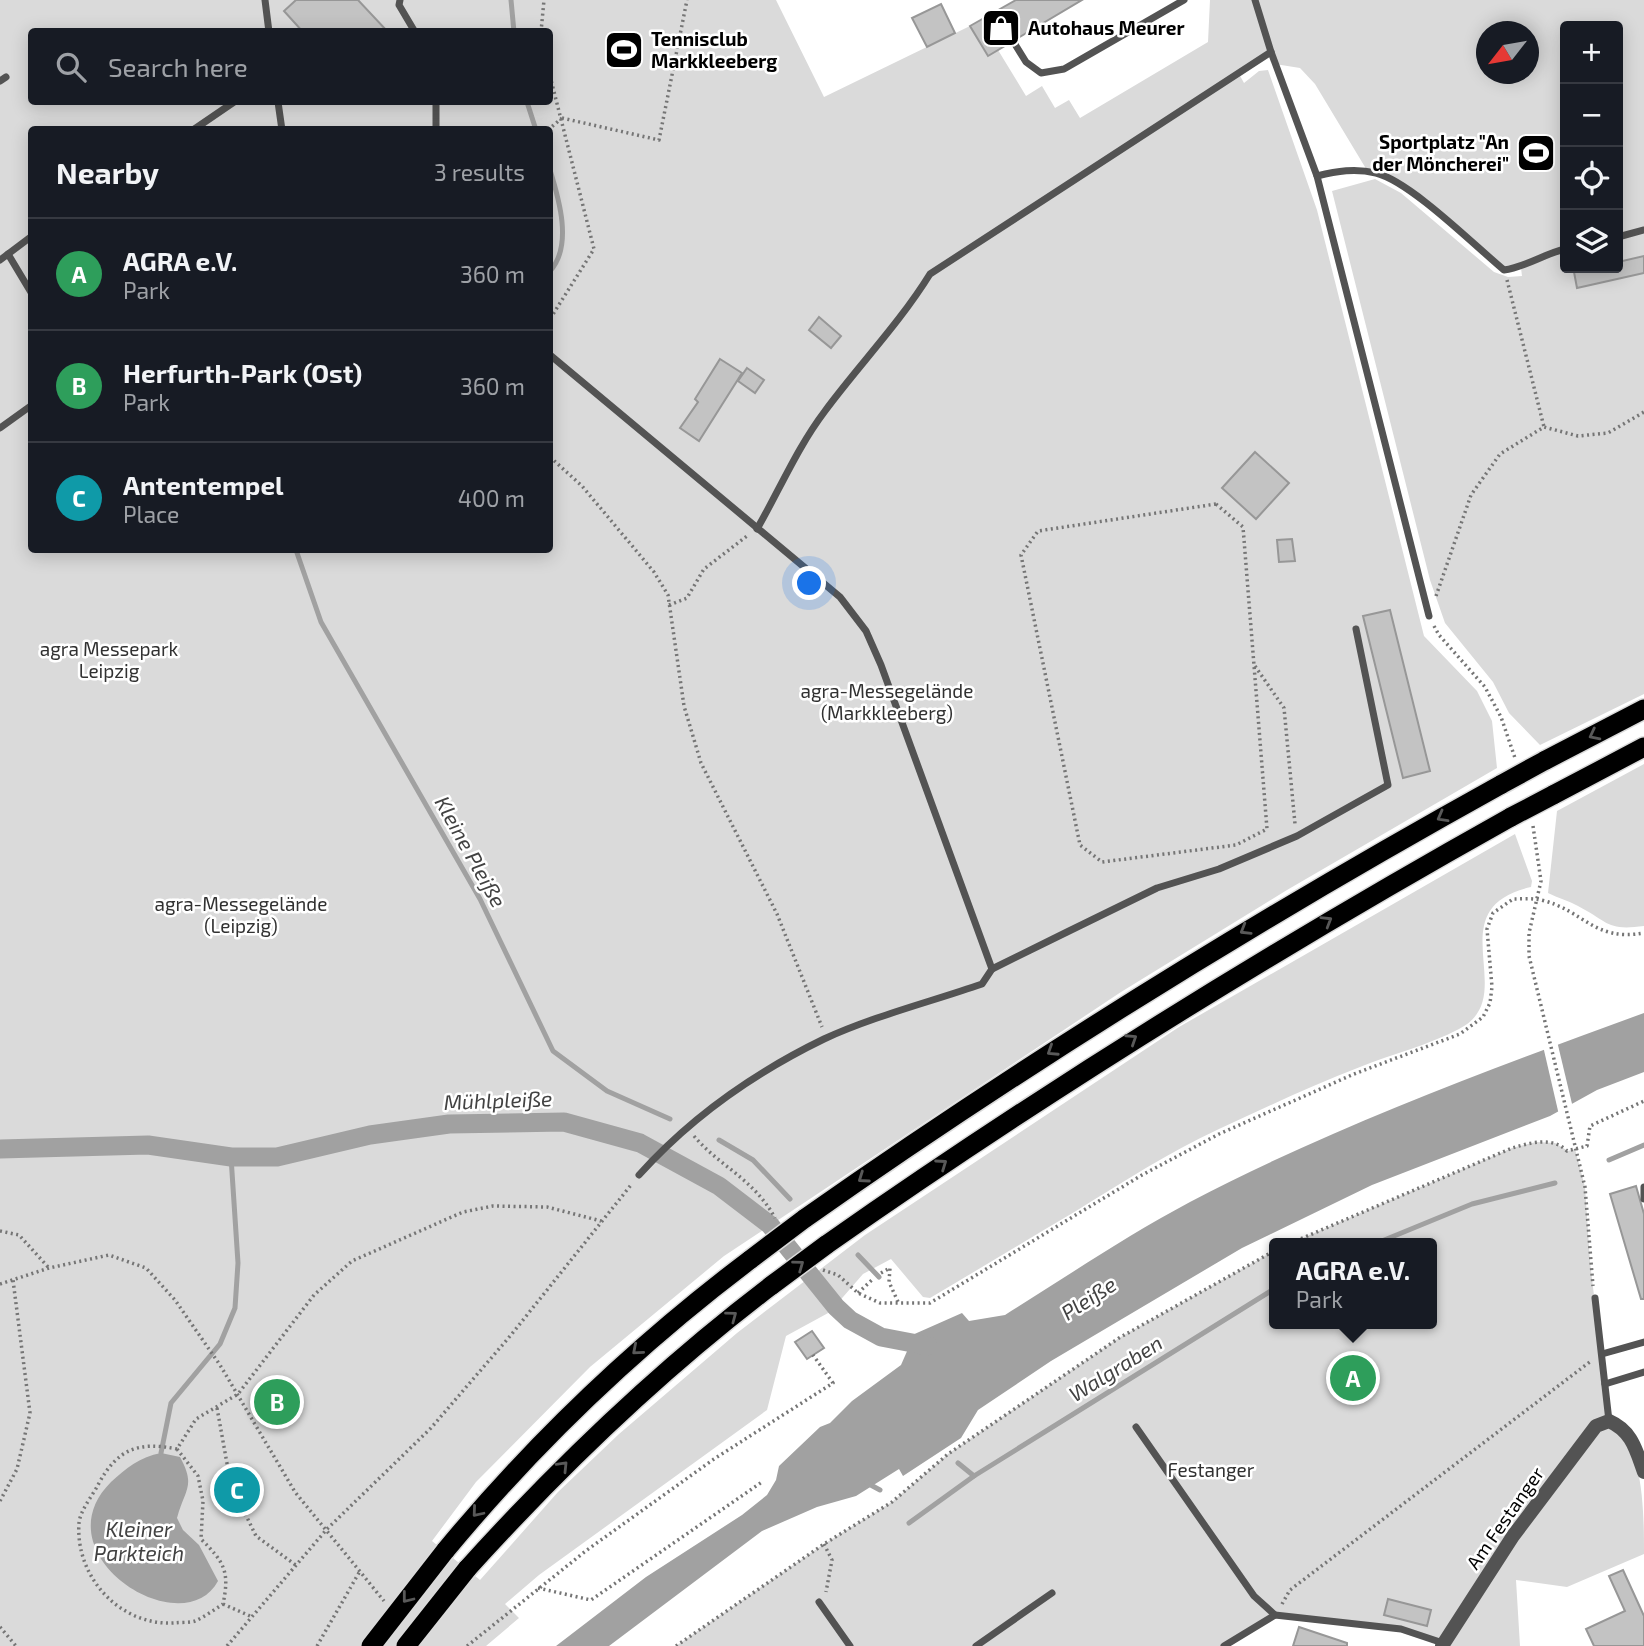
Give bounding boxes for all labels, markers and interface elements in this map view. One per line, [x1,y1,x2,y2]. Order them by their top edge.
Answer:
shop icon: Autohaus Meurer [980,7,1022,49]
place label: Autohaus Meurer [1028,16,1185,39]
north arrow [1476,21,1539,84]
map controls [1560,21,1623,273]
button: + [1560,21,1623,84]
place label: Tennisclub Markkleeberg [651,27,777,72]
search box [28,28,553,105]
sports icon: Tennisclub Markkleeberg [603,29,645,71]
icon: search [52,48,90,86]
text: Search here [108,51,248,82]
button: − [1560,84,1623,147]
place label: Sportplatz "An der Möncherei" [1372,130,1509,175]
sports icon: Sportplatz "An der Möncherei" [1515,132,1557,174]
button: locate [1560,147,1623,210]
text: Nearby [56,154,159,190]
text: 3 results [434,158,525,186]
button: layers [1560,210,1623,273]
text: AGRA e.V. [123,245,237,276]
text: A [71,260,87,288]
text: 360 m [460,260,525,288]
text: Park [123,276,170,304]
text: Herfurth-Park (Ost) [123,357,362,388]
text: B [72,372,86,400]
text: 360 m [460,372,525,400]
text: Park [123,388,170,416]
text: Antentempel [123,469,284,500]
text: C [72,484,86,512]
text: 400 m [458,484,525,512]
text: Place [123,500,179,528]
your location [792,566,826,600]
park label: agra Messepark Leipzig [40,637,179,682]
park label: agra-Messegelände (Markkleeberg) [801,679,973,724]
one-way arrow [1589,726,1601,740]
water label: Kleine Pleiße [430,791,512,911]
one-way arrow [1437,809,1449,822]
park label: agra-Messegelände (Leipzig) [155,892,327,937]
one-way arrow [1319,916,1332,929]
one-way arrow [1239,922,1252,935]
one-way arrow [1125,1035,1138,1048]
one-way arrow [1047,1043,1060,1056]
water label: Mühlpleiße [443,1085,553,1114]
one-way arrow [934,1160,947,1172]
one-way arrow [858,1170,871,1182]
popup [1269,1238,1437,1329]
text: AGRA e.V. [1296,1254,1410,1285]
one-way arrow [791,1261,804,1274]
water label: Pleiße [1056,1271,1120,1325]
text: Park [1296,1285,1343,1313]
one-way arrow [724,1311,737,1324]
water label: Walgraben [1064,1329,1166,1406]
one-way arrow [632,1342,645,1354]
pin: A [1330,1352,1376,1404]
pin: B [254,1376,300,1428]
park label: Festanger [1168,1458,1255,1481]
one-way arrow [555,1461,568,1474]
street label: Am Festanger [1461,1462,1549,1573]
pin: C [214,1464,260,1516]
one-way arrow [473,1503,485,1516]
water label: Kleiner Parkteich [94,1516,184,1565]
one-way arrow [403,1590,415,1603]

